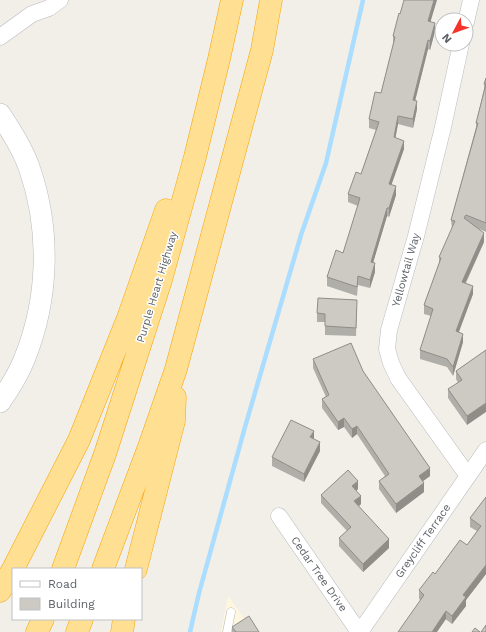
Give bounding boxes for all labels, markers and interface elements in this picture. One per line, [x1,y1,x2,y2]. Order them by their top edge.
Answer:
north arrow [434,12,474,52]
text: N [439,31,454,46]
street label: Purple Heart Highway [134,229,180,344]
street label: Yellowtail Way [389,231,423,308]
street label: Greycliff Terrace [393,501,453,581]
street label: Cedar Tree Drive [288,534,350,614]
legend [12,568,142,620]
text: Road [48,577,77,591]
text: Building [48,597,95,611]

